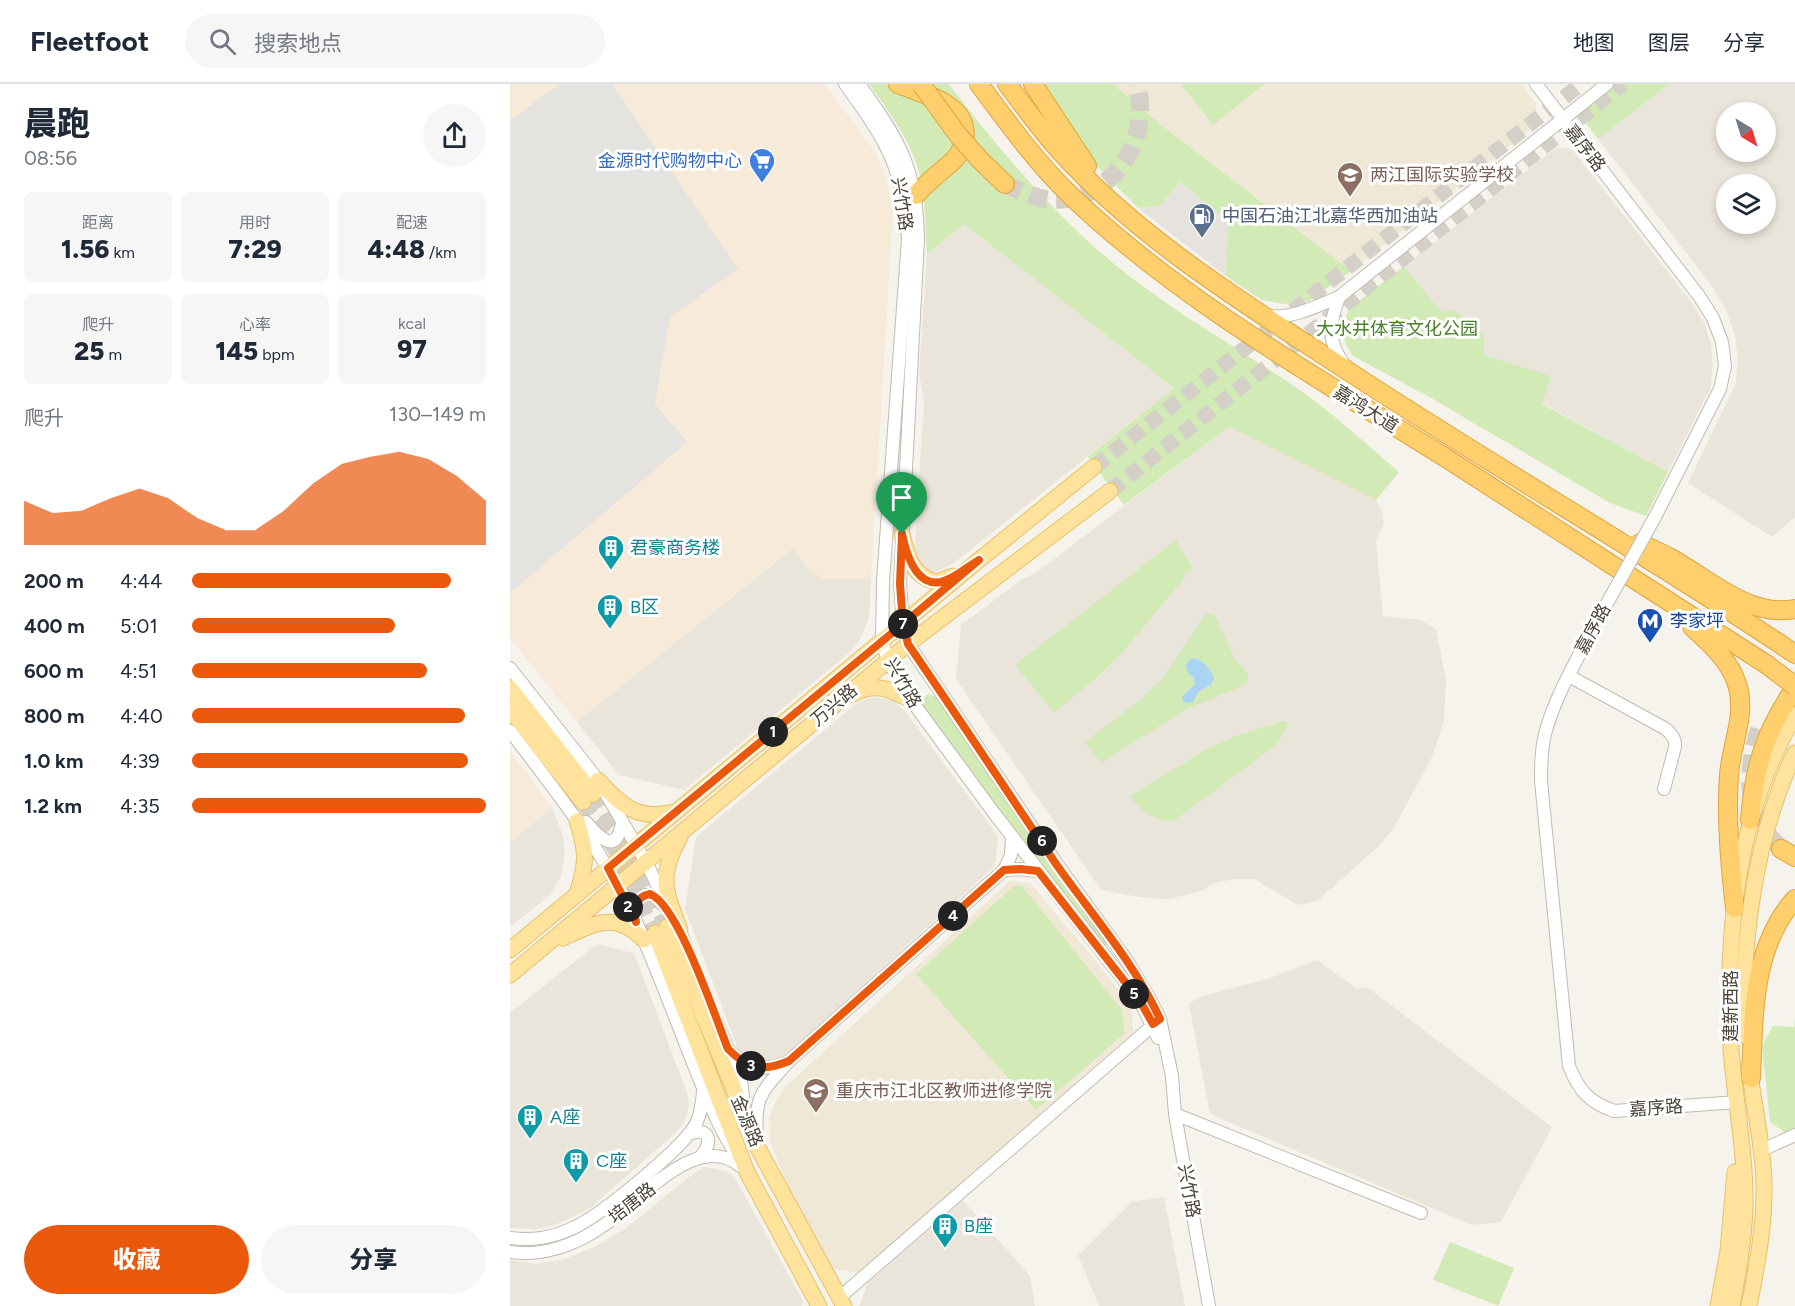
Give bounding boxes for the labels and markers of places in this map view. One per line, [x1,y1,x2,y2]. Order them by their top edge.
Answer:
supermarket icon: 金源时代购物中心 [747,146,777,184]
place label: 金源时代购物中心 [598,150,742,172]
school or university icon: 两江国际实验学校 [1335,160,1365,198]
place label: 两江国际实验学校 [1370,164,1514,186]
fuel station icon: 中国石油江北嘉华西加油站 [1187,201,1217,239]
place label: 中国石油江北嘉华西加油站 [1222,205,1438,227]
pin [876,472,927,534]
building icon: 君豪商务楼 [596,533,626,571]
place label: 君豪商务楼 [630,537,720,559]
building icon: B区 [595,592,625,630]
place label: B区 [630,596,659,618]
metro station icon: 李家坪 [1635,606,1665,644]
pin: 7 [888,609,918,639]
place label: 李家坪 [1670,610,1724,632]
pin: 1 [758,717,788,747]
pin: 6 [1027,826,1057,856]
pin: 2 [613,892,643,922]
pin: 4 [938,901,968,931]
pin: 5 [1119,979,1149,1009]
pin: 3 [736,1051,766,1081]
school or university icon: 重庆市江北区教师进修学院 [801,1076,831,1114]
place label: 重庆市江北区教师进修学院 [836,1080,1052,1102]
building icon: A座 [515,1102,545,1140]
place label: A座 [550,1106,580,1128]
building icon: C座 [561,1146,591,1184]
place label: C座 [596,1150,627,1172]
building icon: B座 [930,1211,960,1249]
place label: B座 [964,1215,993,1237]

